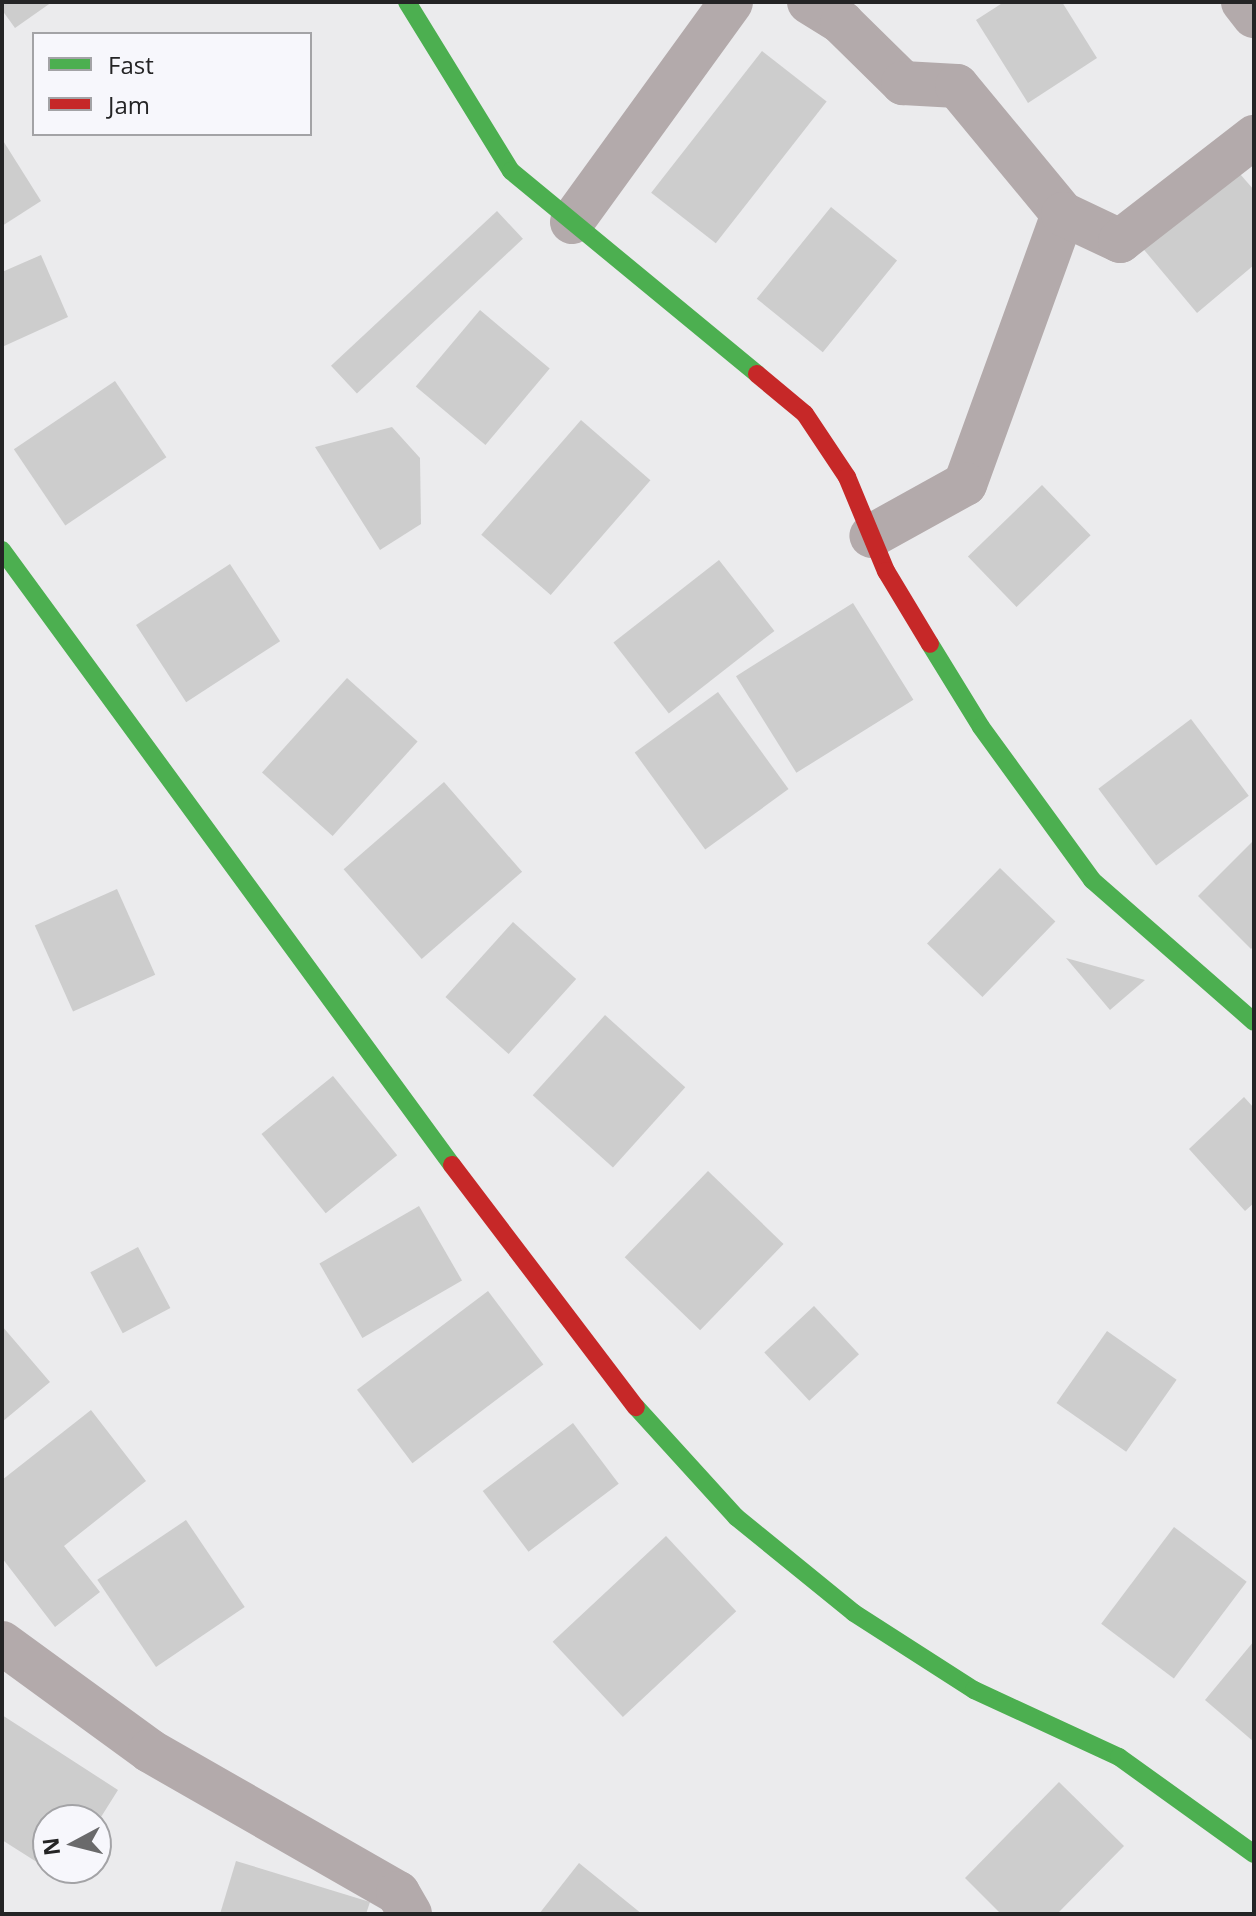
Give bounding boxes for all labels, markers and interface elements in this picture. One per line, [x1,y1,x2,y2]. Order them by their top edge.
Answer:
legend [32,32,312,136]
text: Fast [108,48,154,81]
text: Jam [108,88,150,121]
north arrow [32,1804,112,1884]
text: N [34,1836,66,1857]

